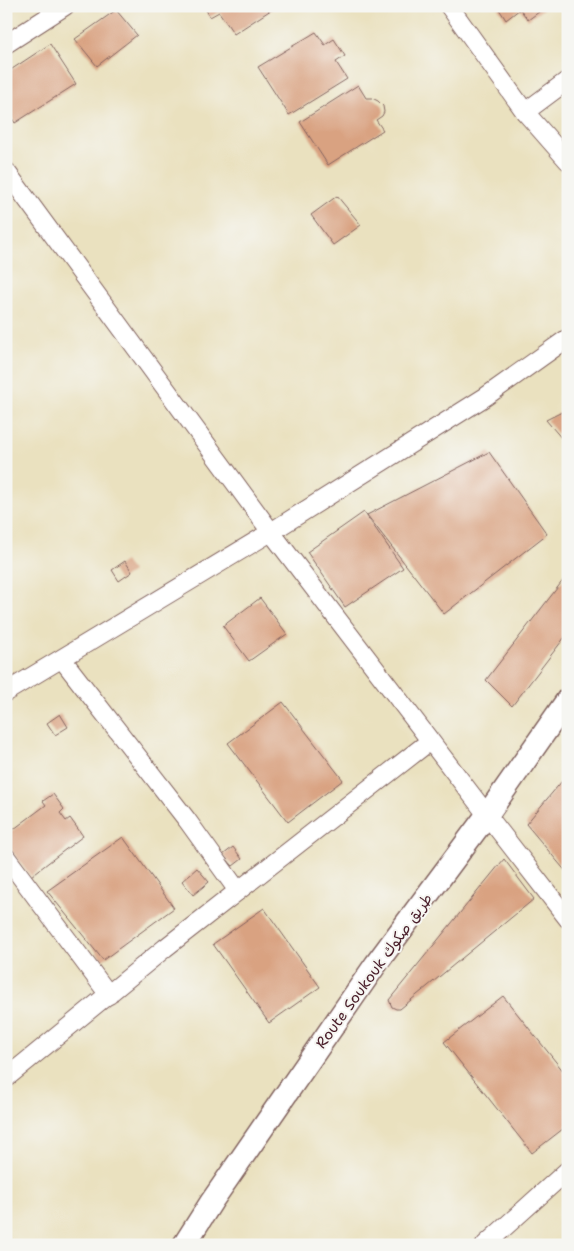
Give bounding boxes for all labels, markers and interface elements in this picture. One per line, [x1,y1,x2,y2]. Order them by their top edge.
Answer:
street label: Route Soukouk طريق صكوك [311,889,437,1053]

